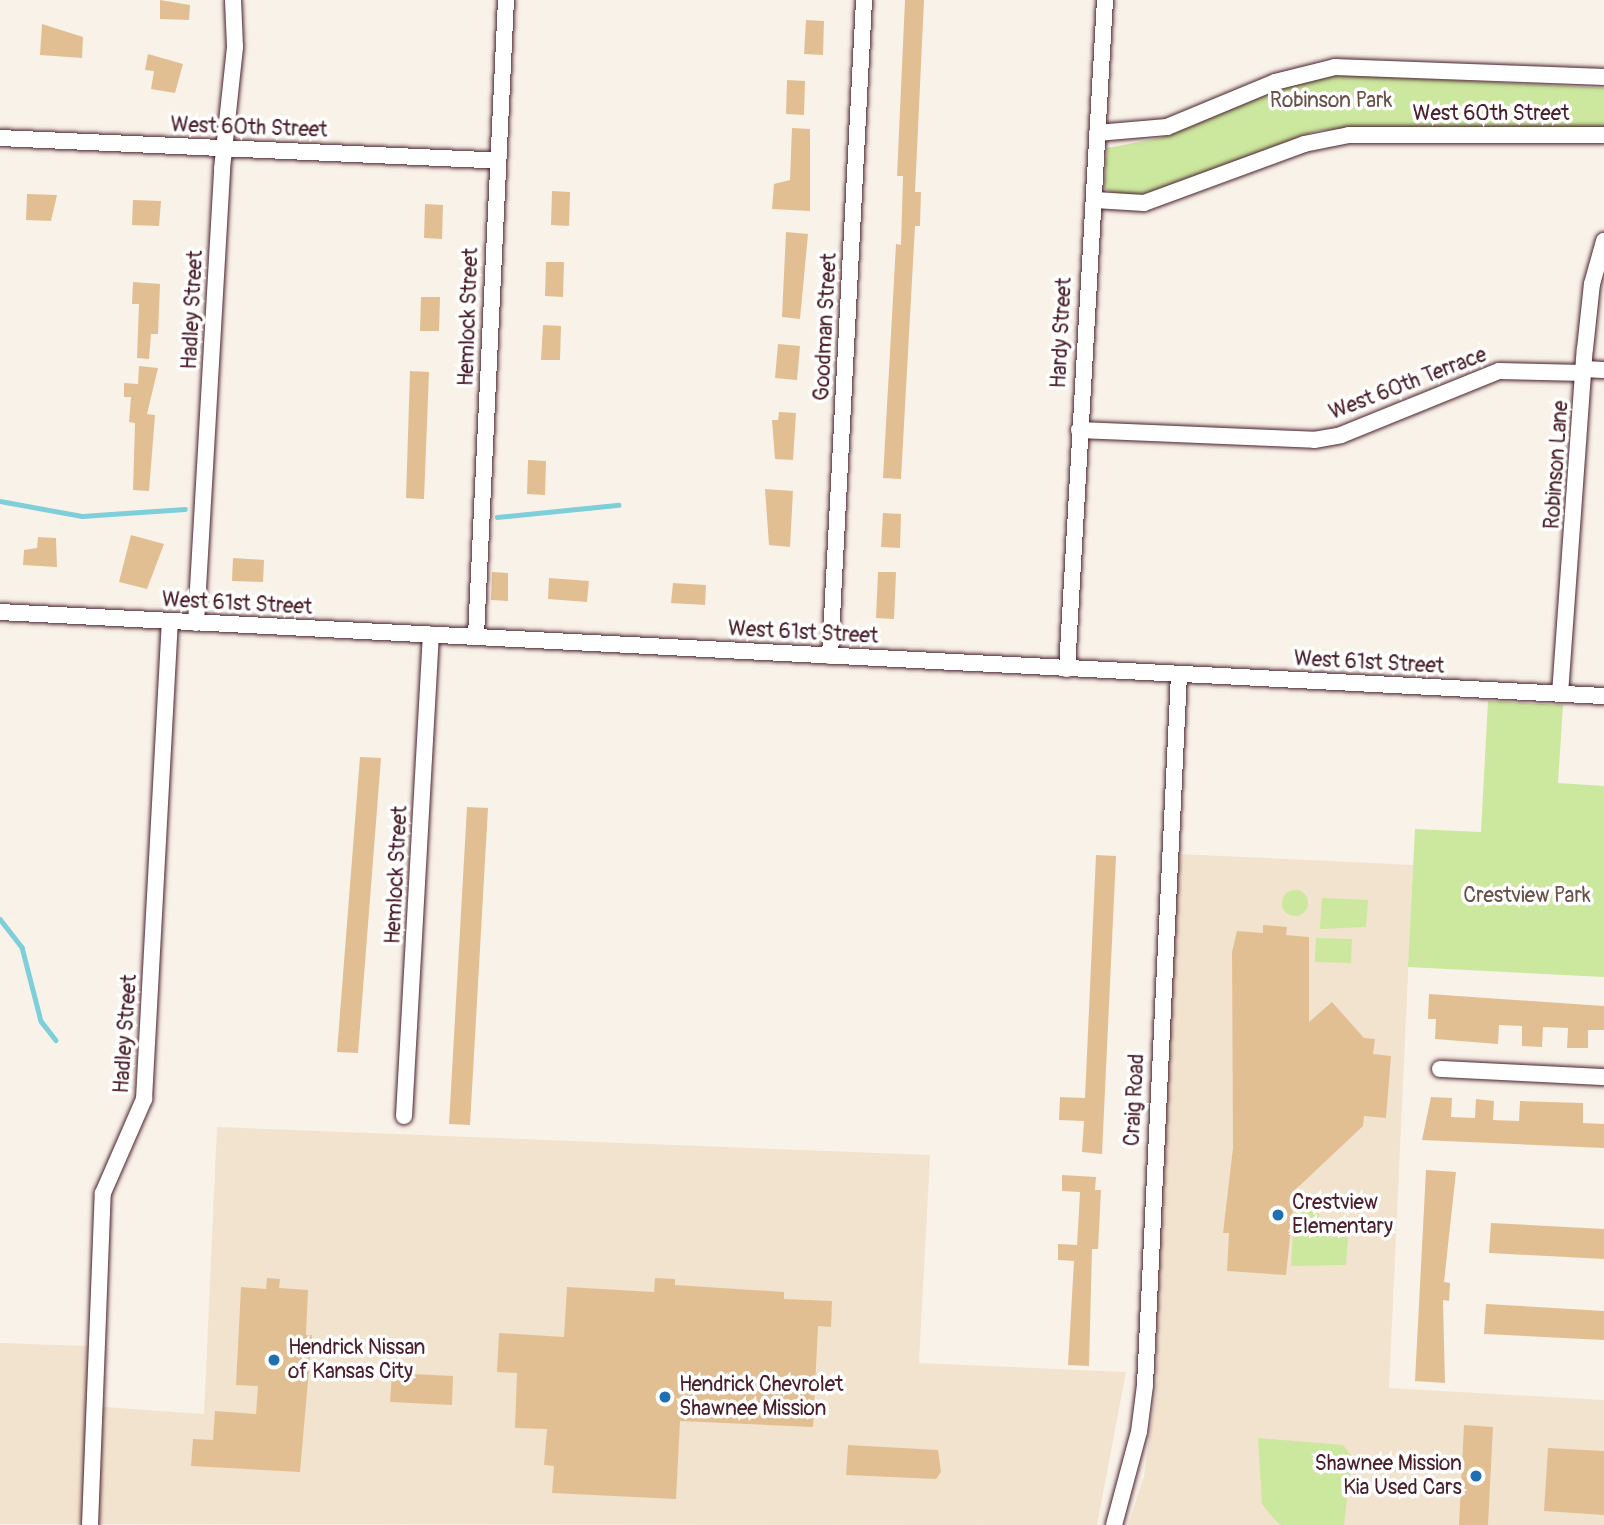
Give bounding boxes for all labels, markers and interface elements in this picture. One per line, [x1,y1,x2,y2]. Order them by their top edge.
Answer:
park label: Robinson Park [1270,88,1392,114]
street label: West 60th Street [1412,101,1570,127]
street label: West 60th Street [170,113,328,143]
street label: Hemlock Street [454,247,484,387]
street label: Hadley Street [177,250,209,370]
street label: Goodman Street [810,252,842,402]
street label: Hardy Street [1047,277,1077,389]
street label: West 60th Terrace [1326,342,1490,426]
street label: Robinson Lane [1540,400,1574,530]
street label: West 61st Street [161,587,313,621]
street label: West 61st Street [727,616,879,650]
street label: West 61st Street [1293,646,1445,680]
street label: Hemlock Street [381,805,413,945]
park label: Crestview Park [1463,883,1591,909]
street label: Hadley Street [109,974,143,1094]
street label: Craig Road [1120,1053,1150,1147]
place label: Crestview Elementary [1292,1190,1393,1240]
marker: Crestview Elementary [1270,1207,1286,1223]
place label: Hendrick Nissan of Kansas City [288,1335,426,1385]
marker: Hendrick Nissan of Kansas City [266,1352,282,1368]
place label: Hendrick Chevrolet Shawnee Mission [679,1372,844,1422]
marker: Hendrick Chevrolet Shawnee Mission [657,1389,673,1405]
place label: Shawnee Mission Kia Used Cars [1314,1451,1462,1501]
marker: Shawnee Mission Kia Used Cars [1468,1468,1484,1484]

